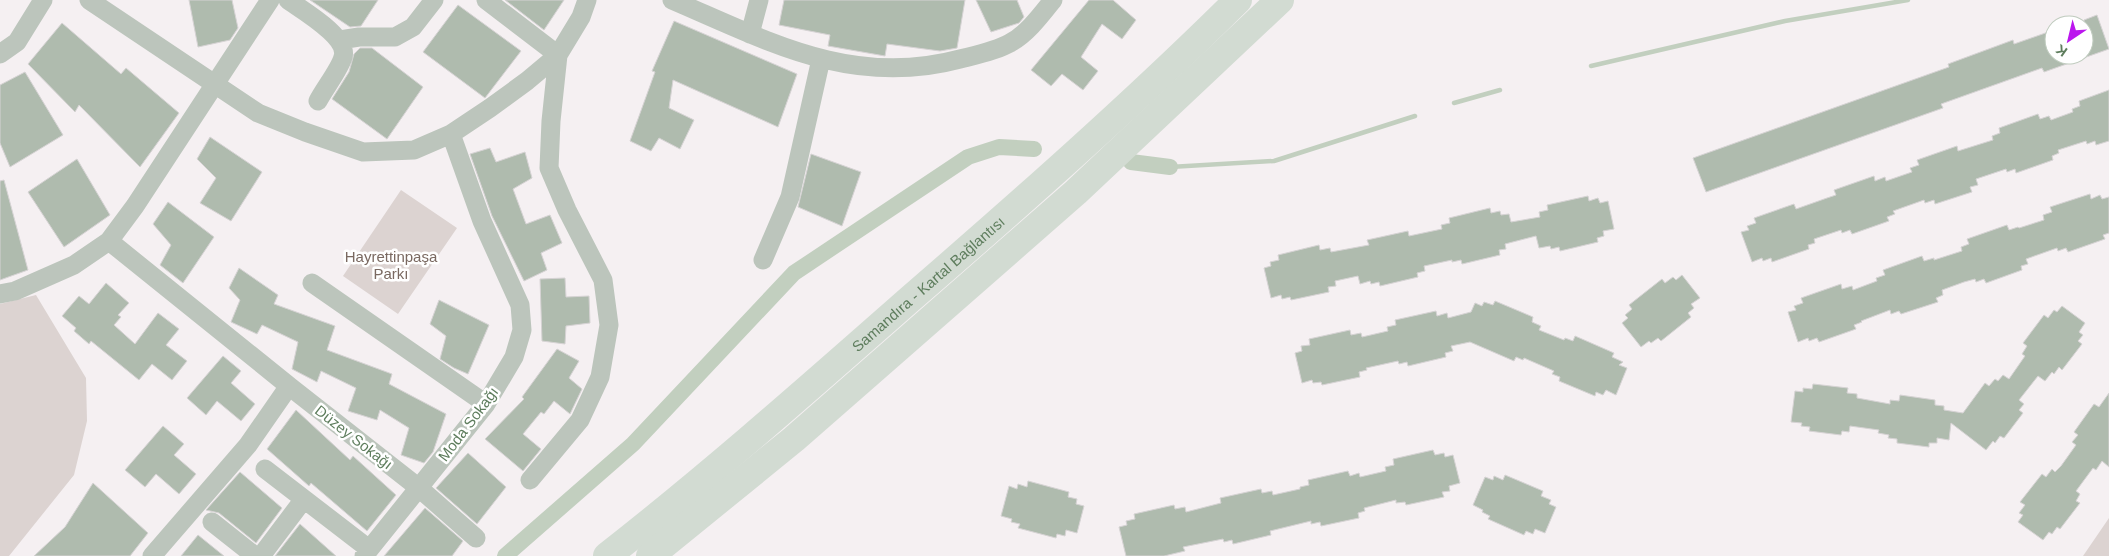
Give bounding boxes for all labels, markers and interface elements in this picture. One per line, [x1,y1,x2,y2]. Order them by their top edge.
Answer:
north arrow [2044,15,2094,65]
text: K [2053,41,2070,60]
street label: Samandıra - Kartal Bağlantısı [848,212,1008,355]
park label: Hayrettinpaşa Parkı [345,248,438,282]
street label: Moda Sokağı [435,384,501,464]
street label: Düzey Sokağı [312,402,396,472]

